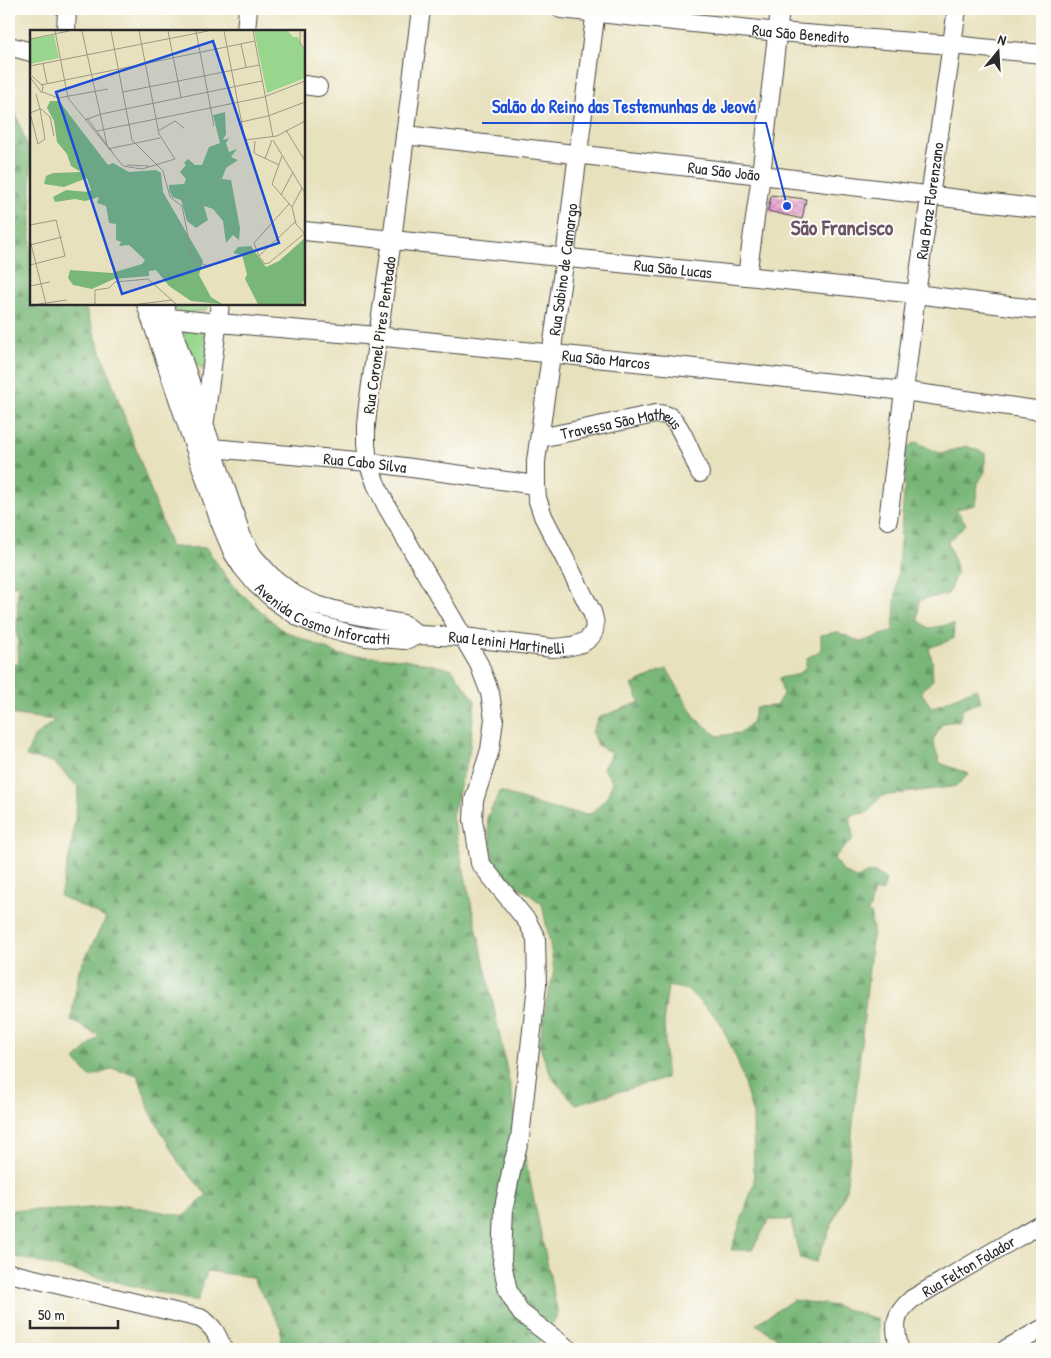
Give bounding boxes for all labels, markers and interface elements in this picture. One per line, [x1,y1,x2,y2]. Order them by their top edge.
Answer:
street label: Rua São Benedito [751,18,851,48]
north arrow [974,28,1024,78]
text: N [996,29,1009,50]
inset map [30,30,305,305]
callout: Salão do Reino das Testemunhas de Jeová [482,90,766,123]
text: Salão do Reino das Testemunhas de Jeová [492,94,757,119]
street label: Rua Braz Florenzano [910,140,949,261]
street label: Rua São João [687,156,762,186]
street label: Rua Sabino de Camargo [543,201,583,337]
district label: São Francisco [791,213,894,242]
street label: Rua Coronel Pires Penteado [357,254,401,415]
street label: Rua São Lucas [633,254,713,283]
street label: Rua São Marcos [561,344,651,374]
street label: Travessa São Matheus [558,403,688,444]
street label: Rua Cabo Silva [323,447,408,478]
street label: Avenida Cosmo Inforcatti [250,577,391,650]
street label: Rua Lenini Martinelli [448,625,566,659]
street label: Rua Felton Folador [918,1230,1019,1302]
scale bar [30,1298,118,1330]
text: 50 m [38,1304,65,1325]

